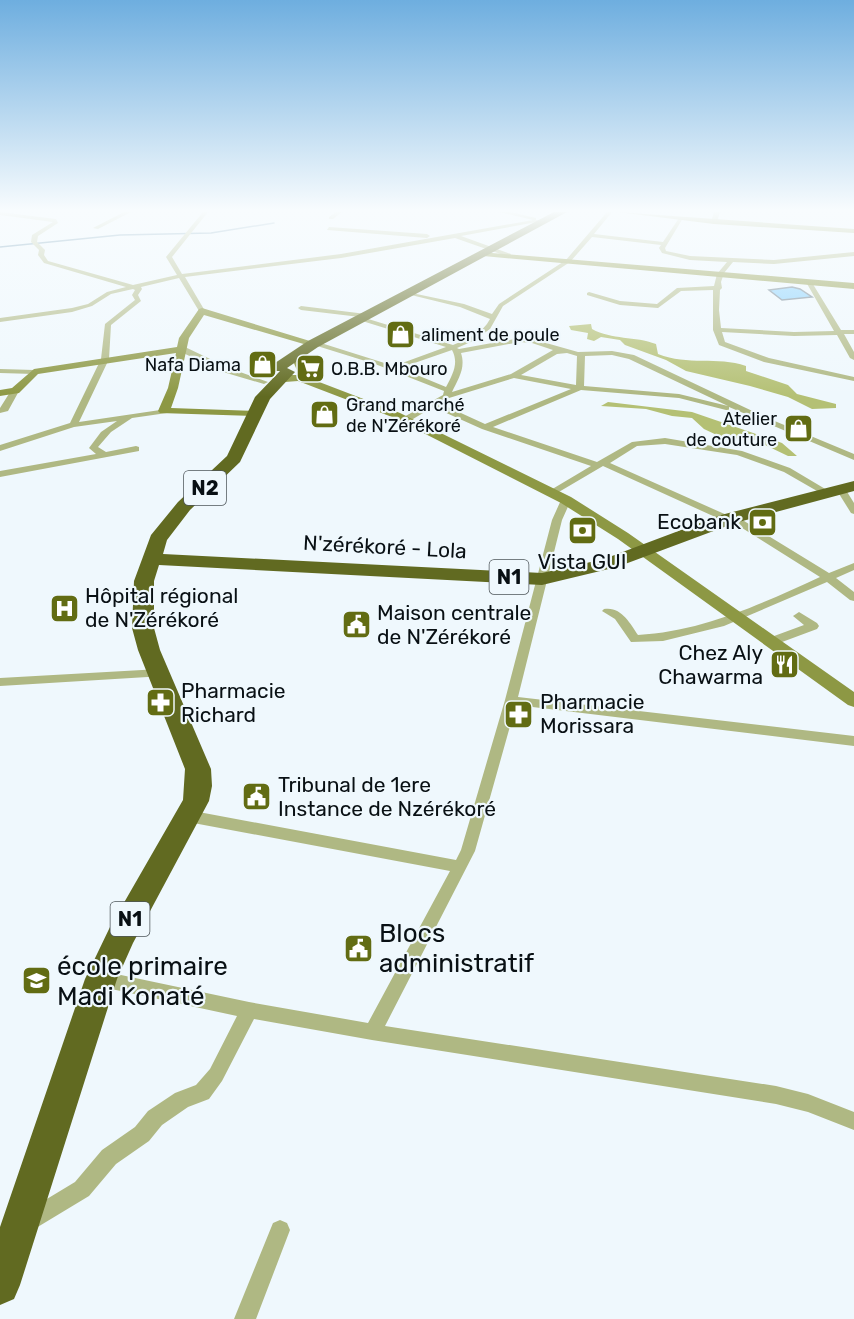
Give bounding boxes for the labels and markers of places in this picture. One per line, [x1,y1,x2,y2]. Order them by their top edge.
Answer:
shop icon: aliment de poule [384,319,416,351]
place label: aliment de poule [421,324,560,346]
shop icon: Nafa Diama [246,349,278,381]
supermarket icon: O.B.B. Mbouro [294,353,326,385]
place label: Nafa Diama [145,354,241,376]
place label: O.B.B. Mbouro [331,358,448,380]
place label: Grand marché de N'Zérékoré [346,394,465,437]
shop icon: Grand marché de N'Zérékoré [309,399,341,431]
place label: Atelier de couture [686,408,777,451]
shop icon: Atelier de couture [782,413,814,445]
bank icon: Ecobank [746,506,778,538]
place label: Ecobank [657,509,741,534]
bank icon: Vista GUI [566,515,598,547]
place label: Vista GUI [537,549,627,574]
place label: Hôpital régional de N'Zérékoré [85,583,238,632]
hospital icon: Hôpital régional de N'Zérékoré [48,592,80,624]
place label: Maison centrale de N'Zérékoré [377,600,531,649]
public building icon: Maison centrale de N'Zérékoré [340,609,372,641]
place label: Chez Aly Chawarma [658,640,763,689]
restaurant icon: Chez Aly Chawarma [768,649,800,681]
place label: Pharmacie Richard [181,678,286,727]
pharmacy icon: Pharmacie Richard [144,687,176,719]
place label: Pharmacie Morissara [540,689,645,738]
pharmacy icon: Pharmacie Morissara [503,698,535,730]
place label: Tribunal de 1ere Instance de Nzérékoré [278,772,496,821]
public building icon: Tribunal de 1ere Instance de Nzérékoré [241,781,273,813]
place label: Blocs administratif [379,918,534,979]
public building icon: Blocs administratif [342,932,374,964]
place label: école primaire Madi Konaté [57,951,228,1012]
school or university icon: école primaire Madi Konaté [20,965,52,997]

